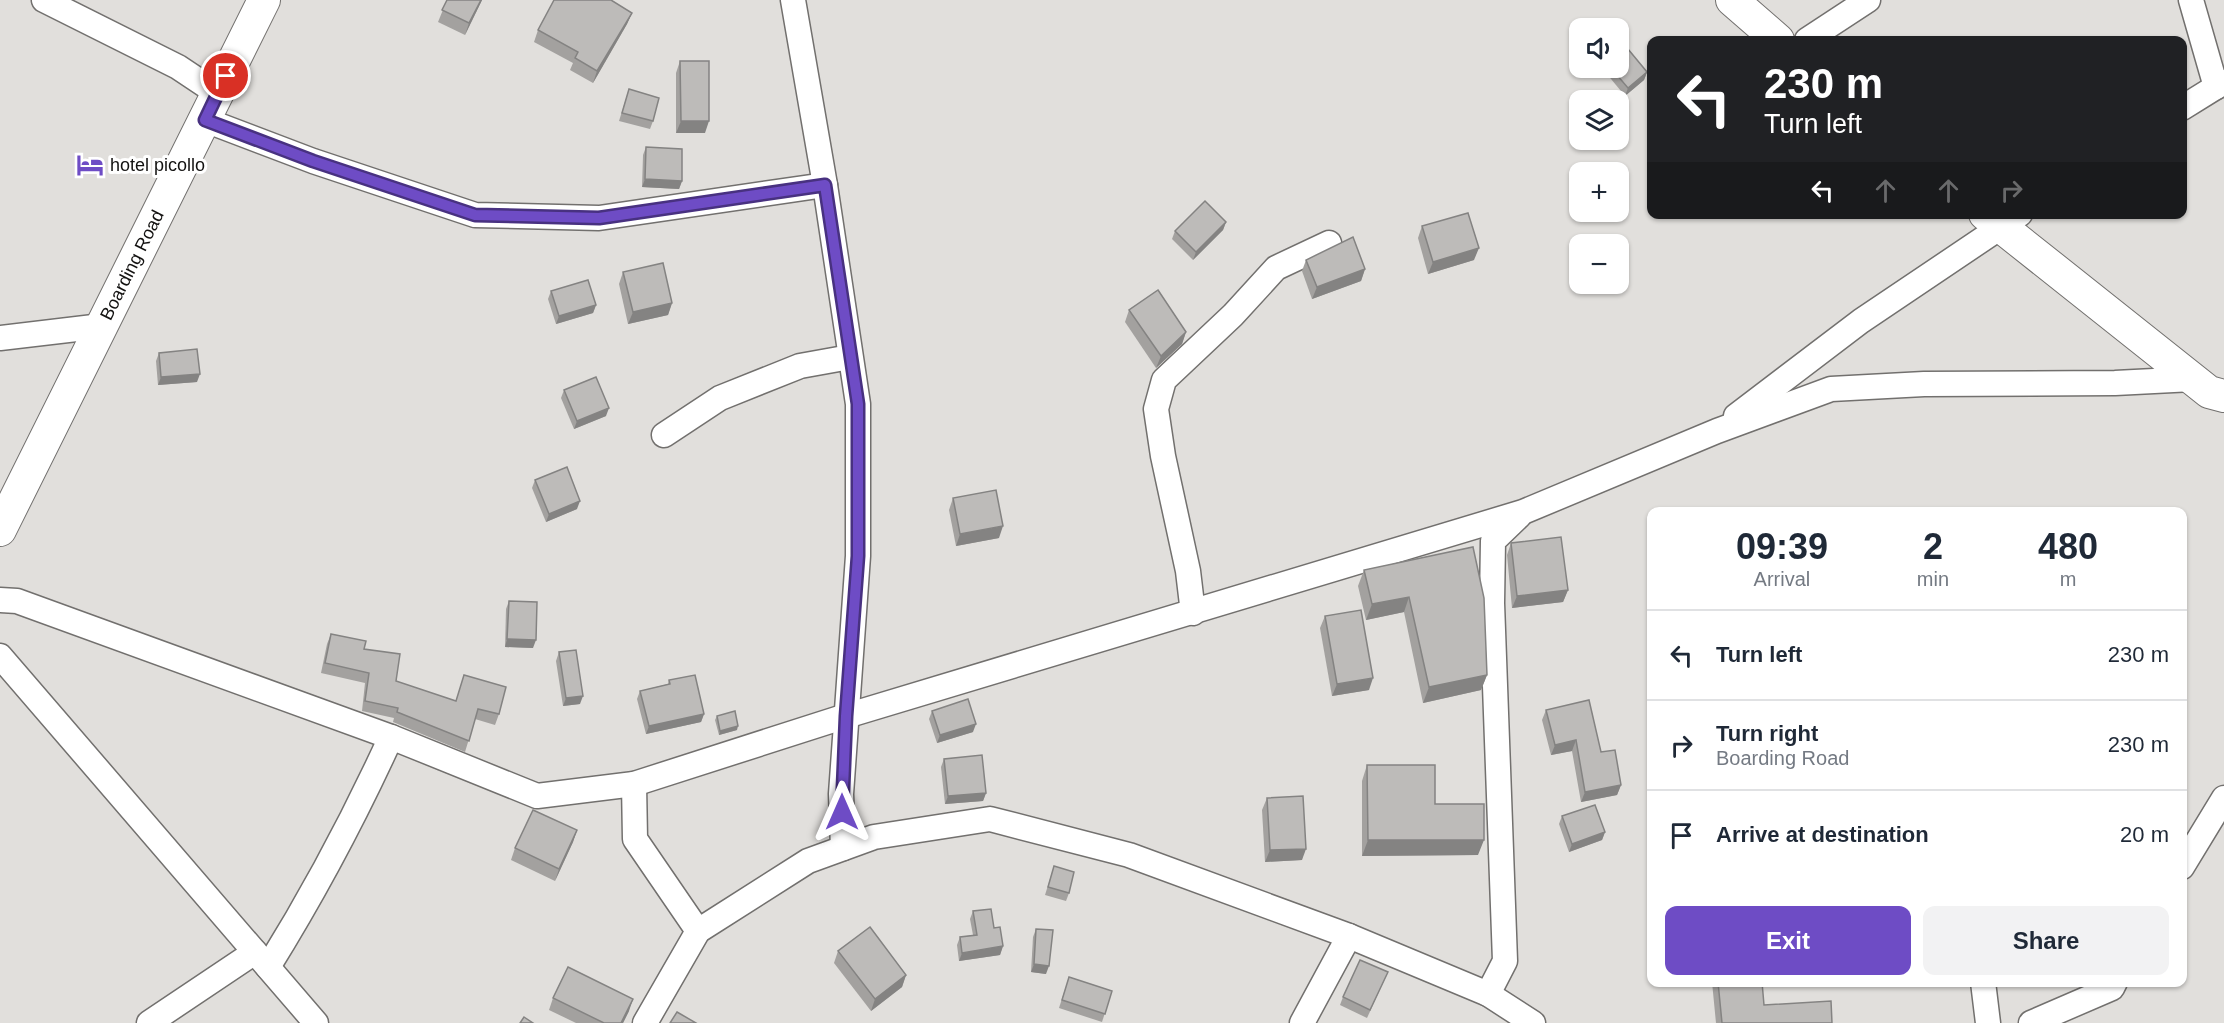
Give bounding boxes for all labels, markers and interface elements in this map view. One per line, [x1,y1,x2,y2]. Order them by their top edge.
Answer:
map controls [1569,18,1629,294]
button: sound [1569,18,1629,78]
pin [200,50,251,101]
icon: arrive [209,59,242,92]
icon: left [1665,60,1743,138]
text: 230 m [1764,60,1883,107]
button: layers [1569,90,1629,150]
text: Turn left [1764,109,1862,139]
hotel icon: hotel picollo [75,150,105,180]
place label: hotel picollo [110,155,205,175]
button: + [1569,162,1629,222]
icon: left [1806,174,1839,207]
icon: ahead [1869,174,1902,207]
icon: ahead [1932,174,1965,207]
icon: right [1995,174,2028,207]
street label: Boarding Road [96,207,168,323]
button: − [1569,234,1629,294]
text: 09:39 [1736,526,1828,567]
text: 2 [1923,526,1943,567]
text: 480 [2038,526,2098,567]
text: Arrival [1754,568,1810,590]
text: min [1917,568,1949,590]
text: m [2060,568,2076,590]
icon: left [1665,639,1698,672]
text: Turn left [1716,642,1802,667]
text: 230 m [2108,642,2169,667]
text: Turn right [1716,721,1818,746]
icon: right [1665,729,1698,762]
text: 230 m [2108,732,2169,757]
text: Boarding Road [1716,747,1849,769]
position arrow [810,780,874,844]
icon: arrive [1665,819,1698,852]
text: Arrive at destination [1716,822,1929,847]
text: 20 m [2120,822,2169,847]
button: Exit [1665,906,1911,975]
button: Share [1923,906,2169,975]

